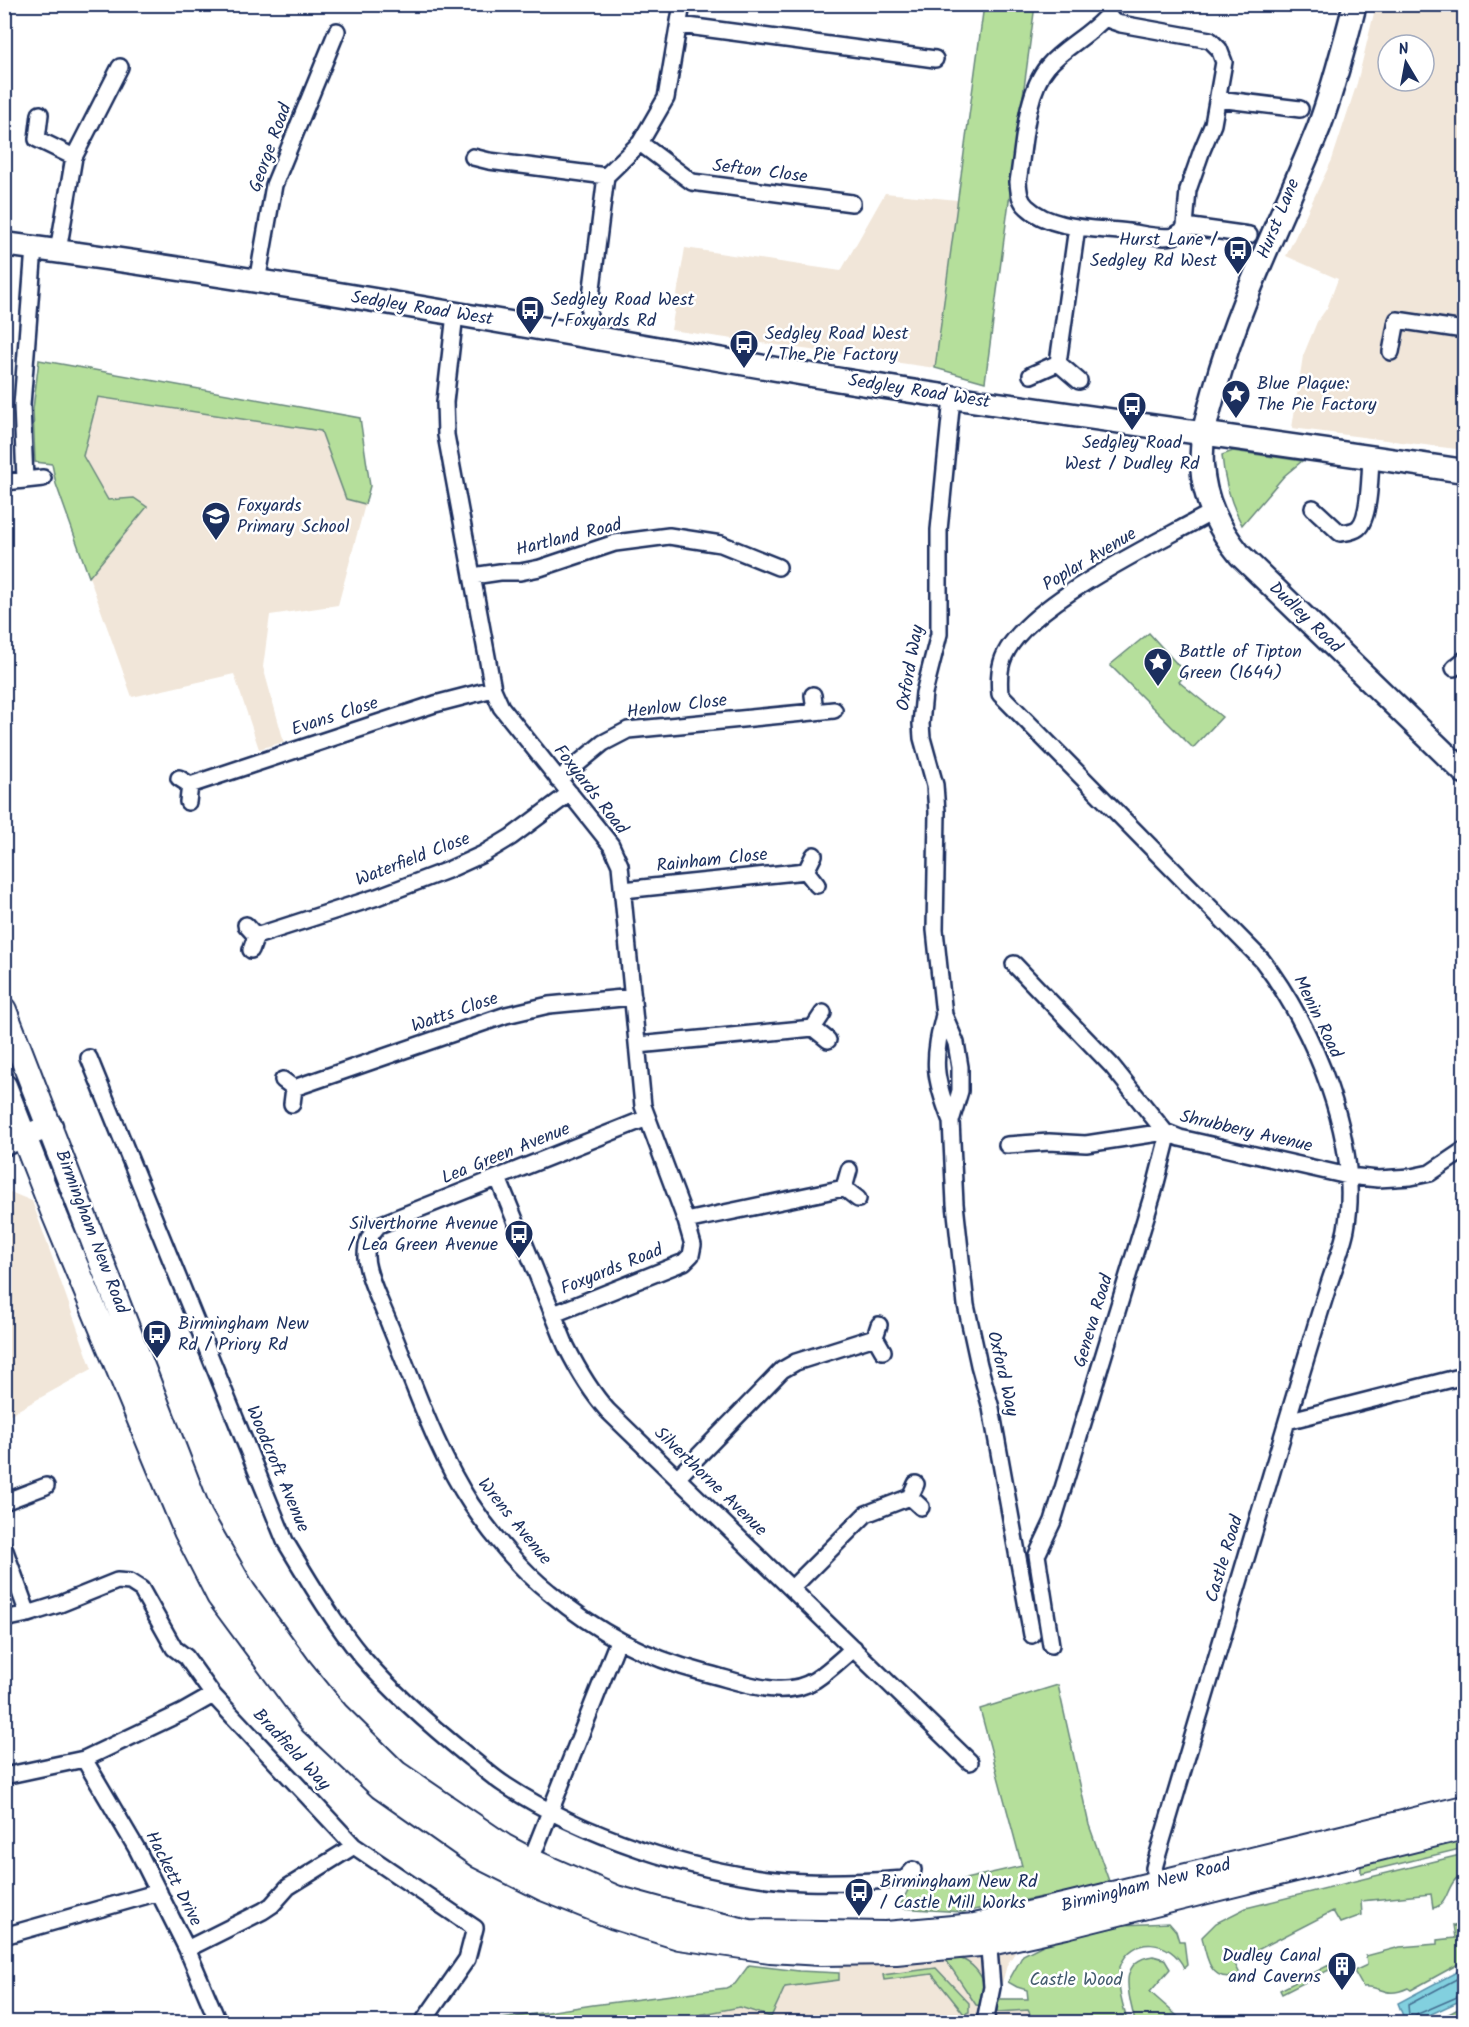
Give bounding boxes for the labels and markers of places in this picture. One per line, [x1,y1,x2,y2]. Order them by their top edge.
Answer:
place label: Hurst Lane / Sedgley Rd West [1090,226,1219,276]
bus stop icon: Hurst Lane / Sedgley Rd West [1222,234,1254,276]
place label: Sedgley Road West / Foxyards Rd [551,286,696,336]
bus stop icon: Sedgley Road West / Foxyards Rd [514,294,546,336]
place label: Sedgley Road West / The Pie Factory [765,320,910,370]
bus stop icon: Sedgley Road West / The Pie Factory [728,328,760,370]
place label: Blue Plaque: The Pie Factory [1257,370,1377,420]
place icon: Blue Plaque: The Pie Factory [1220,378,1252,420]
bus stop icon: Sedgley Road West / Dudley Rd [1116,390,1148,432]
place label: Sedgley Road West / Dudley Rd [1065,429,1200,479]
place label: Foxyards Primary School [237,492,350,542]
school or university icon: Foxyards Primary School [200,500,232,542]
place label: Battle of Tipton Green (1644) [1179,638,1302,688]
place icon: Battle of Tipton Green (1644) [1142,646,1174,688]
place label: Silverthorne Avenue / Lea Green Avenue [348,1210,498,1260]
bus stop icon: Silverthorne Avenue / Lea Green Avenue [503,1218,535,1260]
place label: Birmingham New Rd / Priory Rd [178,1310,309,1360]
bus stop icon: Birmingham New Rd / Priory Rd [141,1318,173,1360]
place label: Birmingham New Rd / Castle Mill Works [880,1868,1038,1918]
bus stop icon: Birmingham New Rd / Castle Mill Works [843,1876,875,1918]
place label: Dudley Canal and Caverns [1222,1942,1322,1992]
building icon: Dudley Canal and Caverns [1326,1950,1358,1992]

